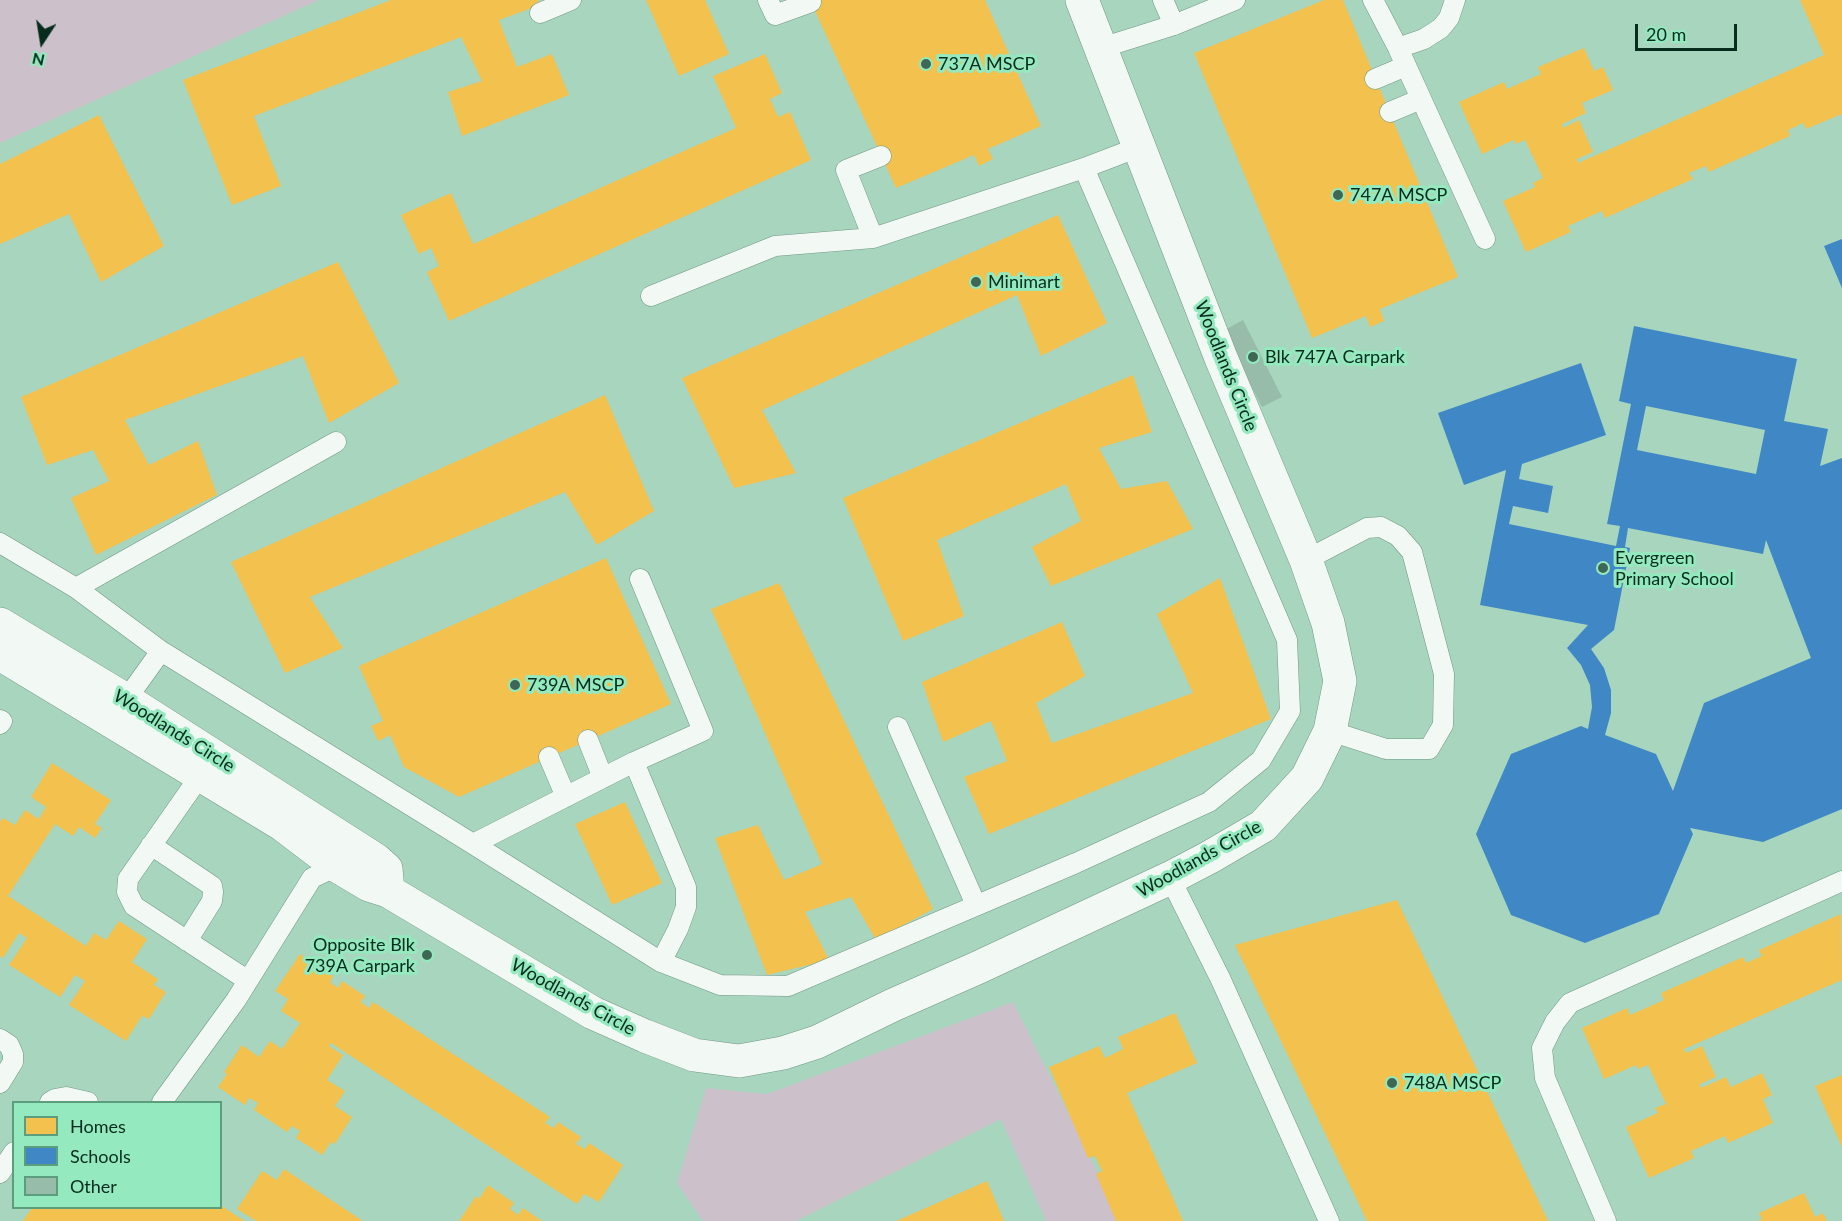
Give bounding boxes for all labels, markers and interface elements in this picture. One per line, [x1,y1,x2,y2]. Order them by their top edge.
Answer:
north arrow [12,12,72,72]
scale bar [1638,12,1740,50]
text: 20 m [1646,23,1686,45]
text: N [30,50,46,71]
place label: 737A MSCP [938,53,1035,75]
marker: 737A MSCP [919,57,933,71]
place label: 747A MSCP [1350,184,1447,206]
marker: 747A MSCP [1331,188,1345,202]
place label: Minimart [988,271,1060,293]
marker: Minimart [969,275,983,289]
street label: Woodlands Circle [1190,298,1262,434]
place label: Blk 747A Carpark [1265,346,1405,368]
marker: Blk 747A Carpark [1246,350,1260,364]
place label: Evergreen Primary School [1615,547,1734,590]
marker: Evergreen Primary School [1596,561,1610,575]
place label: 739A MSCP [527,674,624,696]
marker: 739A MSCP [508,678,522,692]
street label: Woodlands Circle [109,685,239,777]
street label: Woodlands Circle [1133,816,1265,902]
place label: Opposite Blk 739A Carpark [305,934,415,976]
marker: Opposite Blk 739A Carpark [420,948,434,962]
street label: Woodlands Circle [507,954,639,1040]
place label: 748A MSCP [1404,1072,1501,1094]
marker: 748A MSCP [1385,1076,1399,1090]
legend [12,1101,222,1209]
text: Homes [70,1115,126,1137]
text: Schools [70,1145,131,1167]
text: Other [70,1175,117,1197]

